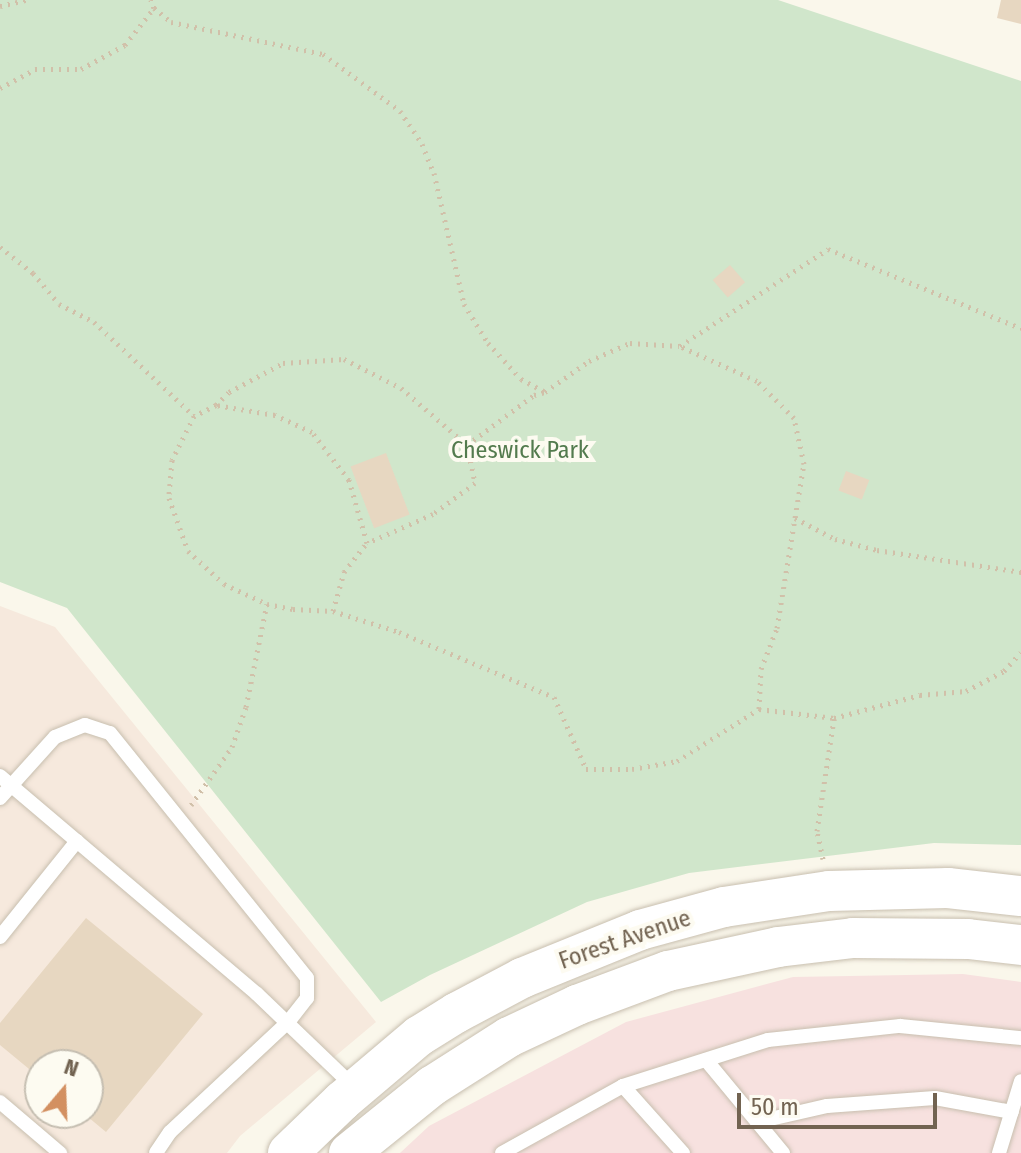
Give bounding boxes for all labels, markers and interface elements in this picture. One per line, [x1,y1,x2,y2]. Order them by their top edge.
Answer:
park label: Cheswick Park [451,437,589,465]
street label: Forest Avenue [555,904,695,976]
north arrow [24,1049,104,1129]
text: N [61,1053,82,1083]
scale bar [741,1077,941,1127]
text: 50 m [751,1093,799,1121]

